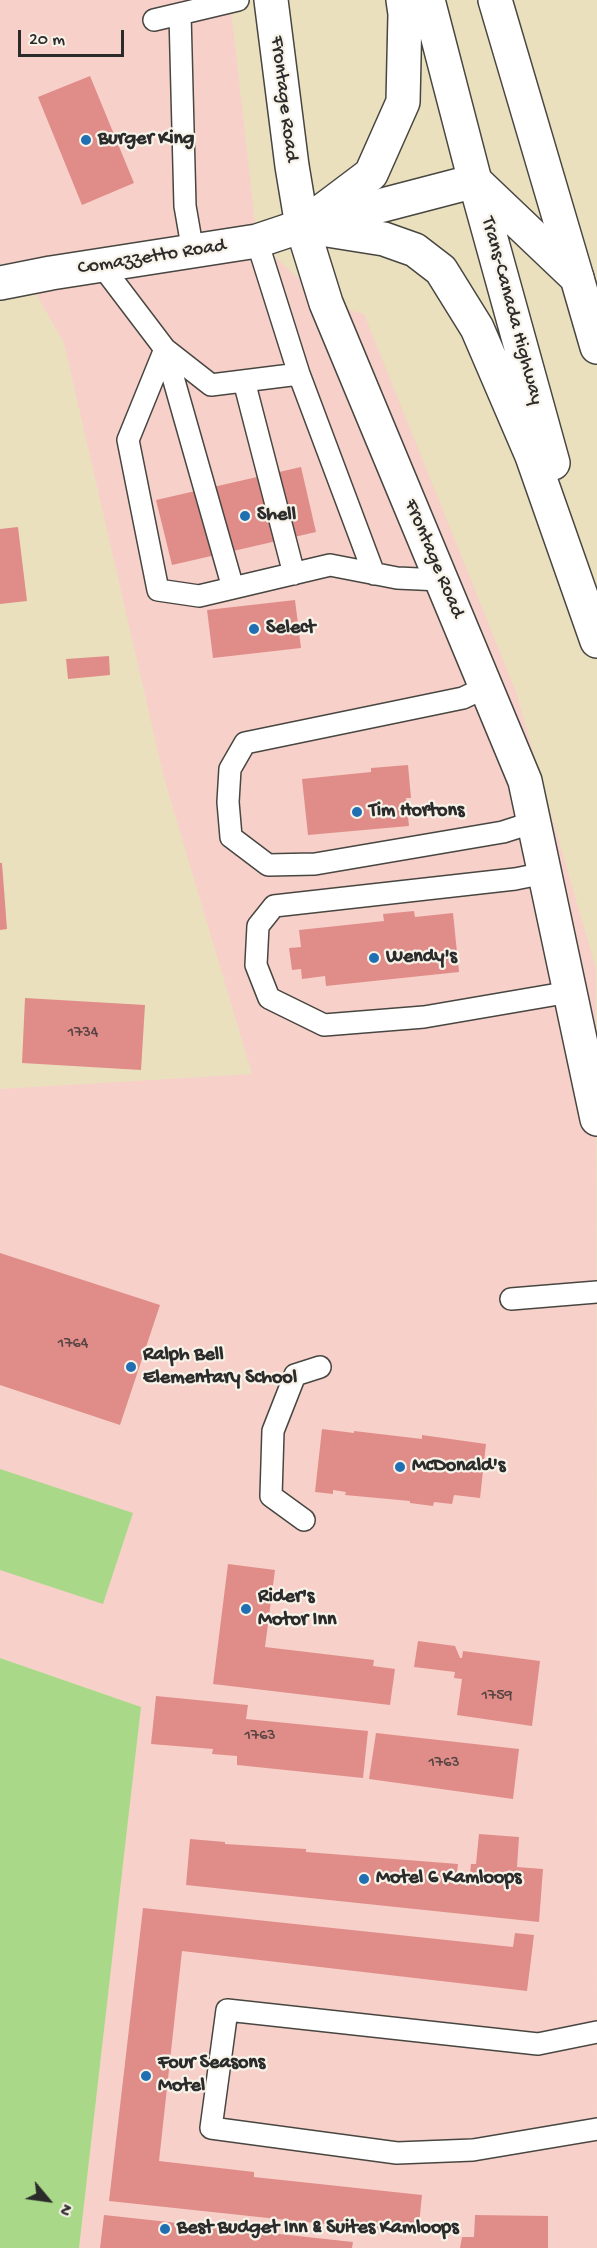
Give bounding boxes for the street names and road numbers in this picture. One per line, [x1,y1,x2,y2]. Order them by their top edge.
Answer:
street label: Frontage Road [263,35,303,163]
street label: Trans-Canada Highway [474,214,548,408]
street label: Comazzetto Road [76,234,228,282]
street label: Frontage Road [397,496,469,622]

